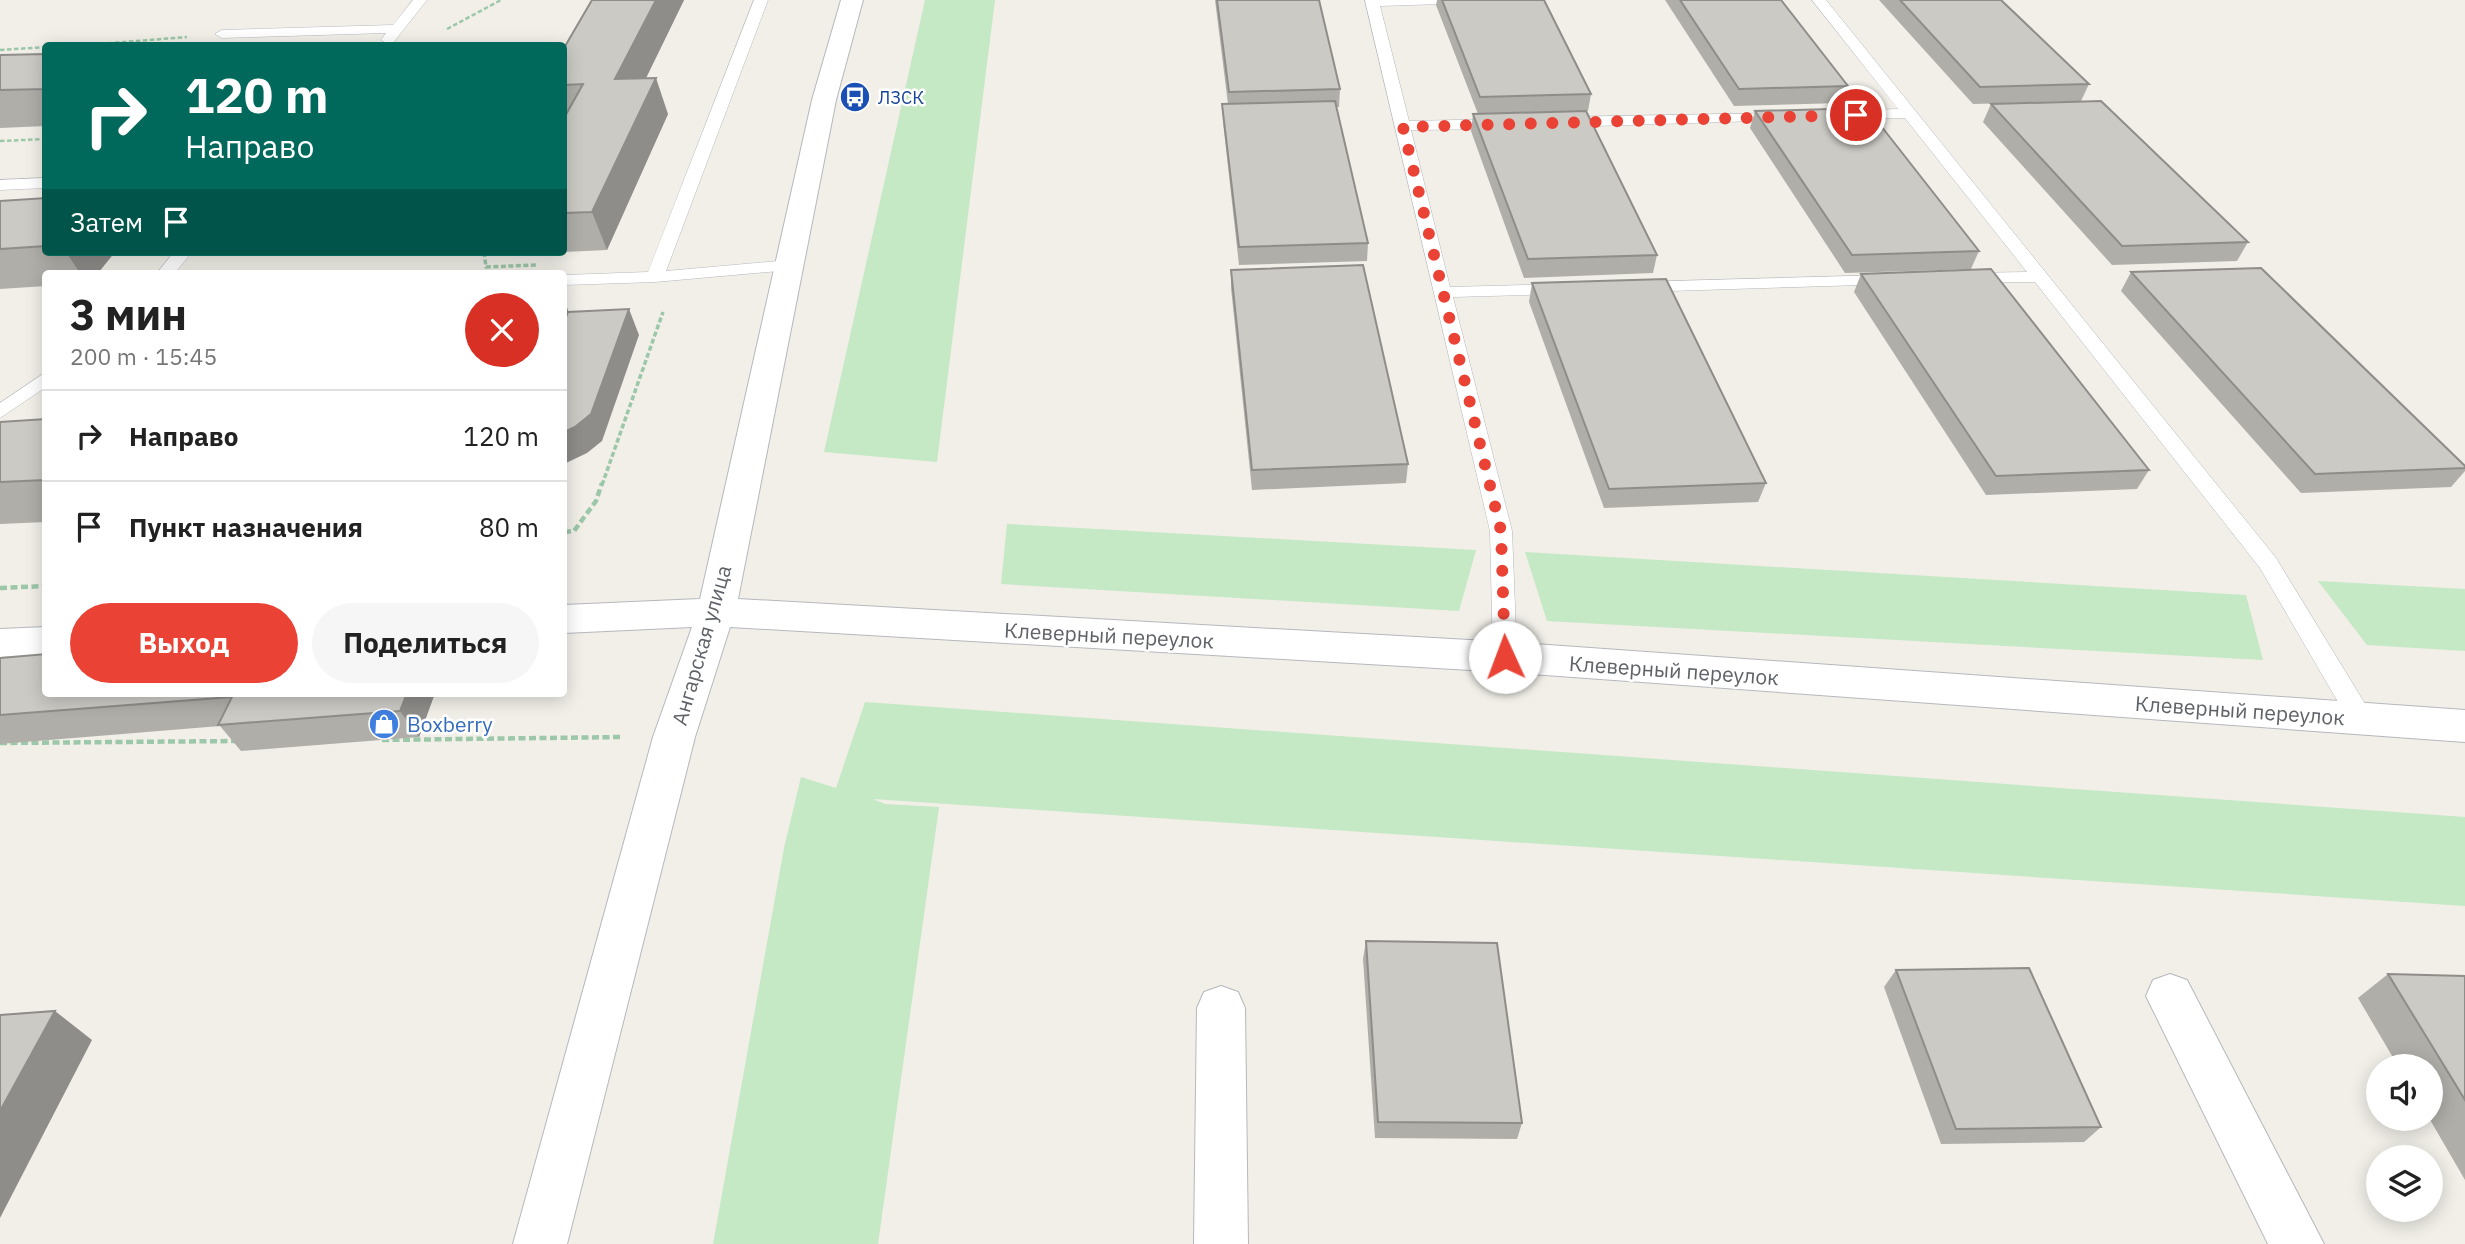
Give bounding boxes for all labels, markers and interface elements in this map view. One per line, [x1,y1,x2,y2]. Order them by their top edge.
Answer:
text: 120 m [185,63,329,126]
icon: right [70,70,161,161]
bus stop icon: ЛЗСК [838,80,872,114]
pin [1826,85,1886,145]
place label: ЛЗСК [878,86,924,109]
icon: arrive [1837,96,1875,134]
text: Направо [185,125,314,167]
icon: arrive [157,203,195,241]
text: Затем [70,205,143,239]
text: 3 мин [70,287,187,342]
button: close [465,293,539,367]
text: 200 m · 15:45 [70,341,217,371]
icon: right [70,417,108,455]
text: Направо [129,419,238,453]
text: 120 m [463,419,539,453]
icon: arrive [70,508,108,546]
text: Пункт назначения [129,510,363,544]
text: 80 m [479,510,539,544]
street label: Ангарская улица [665,562,737,728]
button: Выход [70,603,298,683]
button: Поделиться [312,603,539,683]
street label: Клеверный переулок [1003,616,1215,654]
position arrow [1468,620,1542,694]
street label: Клеверный переулок [1568,649,1780,691]
street label: Клеверный переулок [2134,689,2346,731]
shop icon: Boxberry [367,707,401,741]
place label: Boxberry [407,710,493,738]
map controls [2366,1054,2443,1222]
button: sound [2366,1054,2443,1131]
button: layers [2366,1145,2443,1222]

